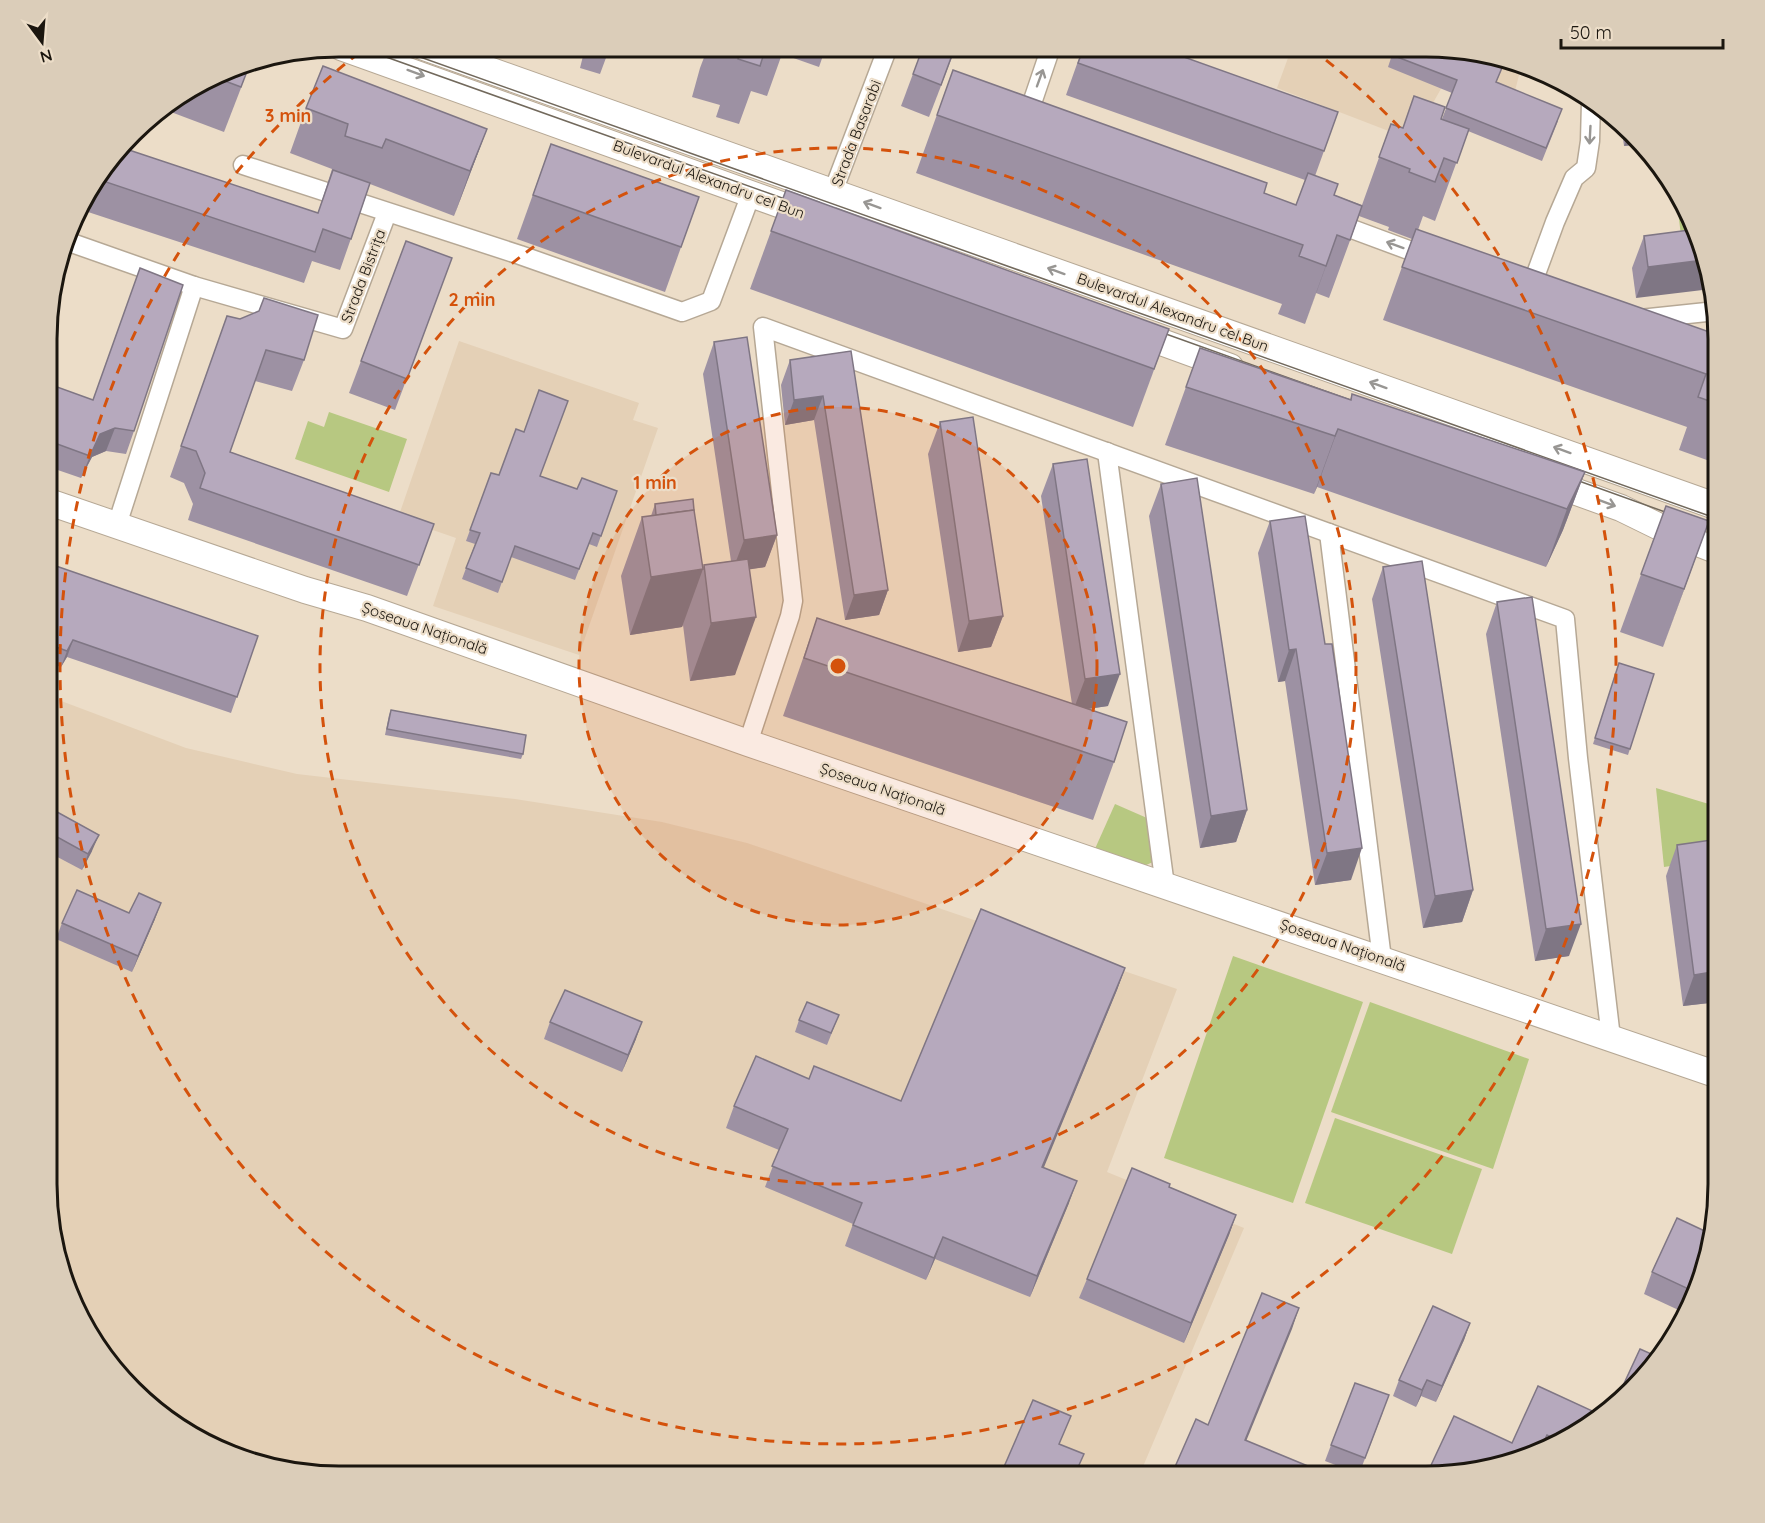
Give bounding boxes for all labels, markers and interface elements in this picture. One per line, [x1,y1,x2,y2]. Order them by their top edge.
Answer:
north arrow [12,12,72,72]
scale bar [1561,12,1723,50]
text: 50 m [1570,21,1612,44]
text: N [38,45,55,68]
one-way arrow [406,69,425,80]
one-way arrow [1035,69,1046,88]
street label: Strada Basarabi [827,77,885,189]
text: 3 min [265,104,311,127]
one-way arrow [1585,125,1596,145]
street label: Bulevardul Alexandru cel Bun [611,135,807,223]
one-way arrow [863,199,882,210]
street label: Strada Bistrița [336,227,390,325]
one-way arrow [1386,238,1405,249]
one-way arrow [1047,264,1066,275]
street label: Bulevardul Alexandru cel Bun [1075,268,1271,356]
text: 2 min [449,288,495,311]
one-way arrow [1369,379,1388,390]
one-way arrow [1553,444,1572,455]
text: 1 min [633,471,677,494]
one-way arrow [1597,498,1615,509]
street label: Șoseaua Națională [360,598,490,658]
centre of rings [828,656,848,676]
street label: Șoseaua Națională [818,759,948,819]
street label: Șoseaua Națională [1278,915,1408,975]

